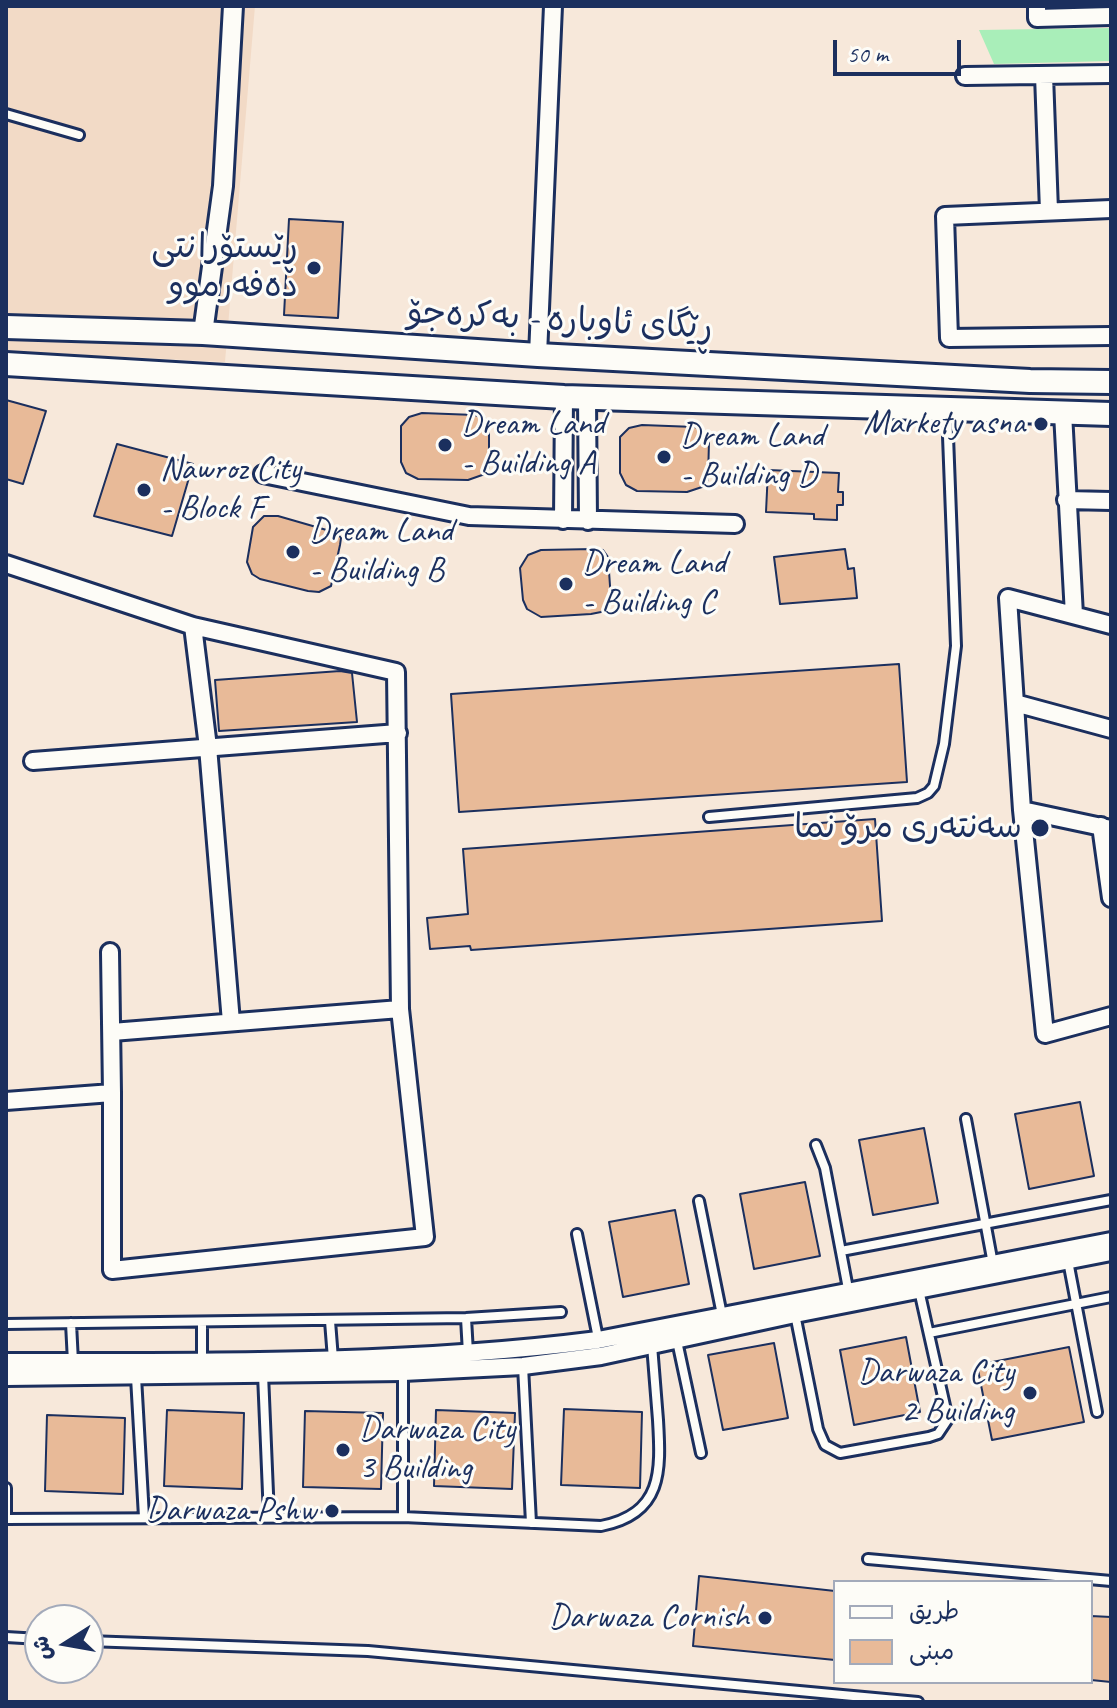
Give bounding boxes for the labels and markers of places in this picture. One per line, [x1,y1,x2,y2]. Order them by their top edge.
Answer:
place label: ڕێستۆرانتی دەفەرموو [151,228,298,308]
marker: ڕێستۆرانتی دەفەرموو [305,259,323,277]
place label: Markety asna [864,404,1025,444]
place label: Dream Land - Building A [461,405,605,484]
marker: Markety asna [1032,415,1050,433]
place label: Dream Land - Building D [680,417,824,496]
marker: Dream Land - Building A [436,436,454,454]
marker: Dream Land - Building D [655,448,673,466]
place label: Nawroz City - Block F [160,450,301,530]
marker: Nawroz City - Block F [135,481,153,499]
place label: Dream Land - Building B [309,512,453,592]
marker: Dream Land - Building B [284,543,302,561]
place label: Dream Land - Building C [582,544,726,624]
marker: Dream Land - Building C [557,575,575,593]
place label: سەنتەرى مرۆ نما [794,808,1022,848]
marker: سەنتەرى مرۆ نما [1029,817,1051,839]
place label: Darwaza City 2 Building [858,1353,1014,1432]
marker: Darwaza City 2 Building [1021,1384,1039,1402]
place label: Darwaza City 3 Building [359,1410,515,1490]
marker: Darwaza City 3 Building [334,1441,352,1459]
place label: Darwaza Pshw [145,1491,316,1531]
marker: Darwaza Pshw [323,1502,341,1520]
place label: Darwaza Cornish [549,1598,749,1638]
marker: Darwaza Cornish [756,1609,774,1627]

